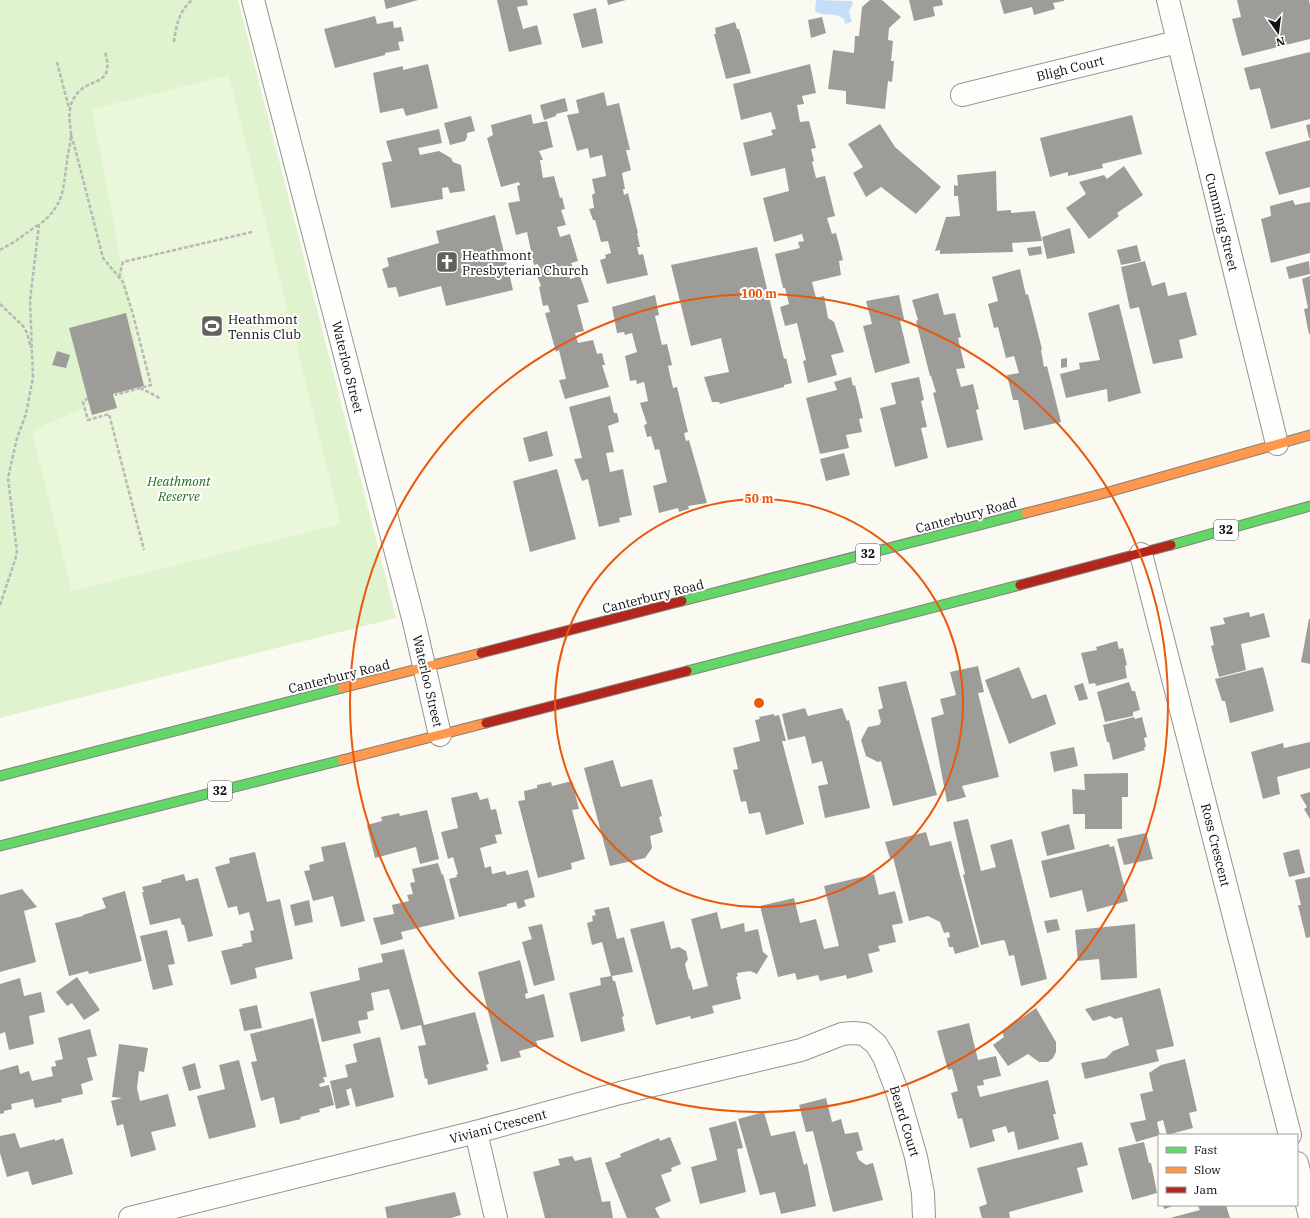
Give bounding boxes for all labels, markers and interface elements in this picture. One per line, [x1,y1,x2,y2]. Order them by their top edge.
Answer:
north arrow [1258,12,1298,52]
text: N [1274,34,1286,50]
street label: Bligh Court [1035,52,1106,85]
street label: Cumming Street [1201,171,1242,273]
place label: Heathmont Presbyterian Church [462,247,589,279]
church icon: Heathmont Presbyterian Church [434,249,460,275]
text: 100 m [741,286,777,301]
place label: Heathmont Tennis Club [228,311,301,343]
sports icon: Heathmont Tennis Club [199,313,225,339]
street label: Waterloo Street [328,319,367,415]
park label: Heathmont Reserve [146,473,211,505]
text: 50 m [745,491,774,506]
street label: Canterbury Road [914,494,1019,537]
road number: 32 [1214,520,1238,540]
road number: 32 [856,544,880,564]
street label: Canterbury Road [601,576,706,617]
street label: Waterloo Street [409,633,446,729]
street label: Canterbury Road [287,656,392,697]
centre of rings [752,696,766,710]
road number: 32 [208,781,232,801]
street label: Ross Crescent [1197,802,1234,889]
street label: Beard Court [886,1083,924,1159]
street label: Viviani Crescent [448,1105,549,1148]
legend [1158,1134,1298,1206]
text: Fast [1194,1142,1218,1157]
text: Slow [1194,1162,1221,1177]
text: Jam [1194,1182,1218,1197]

